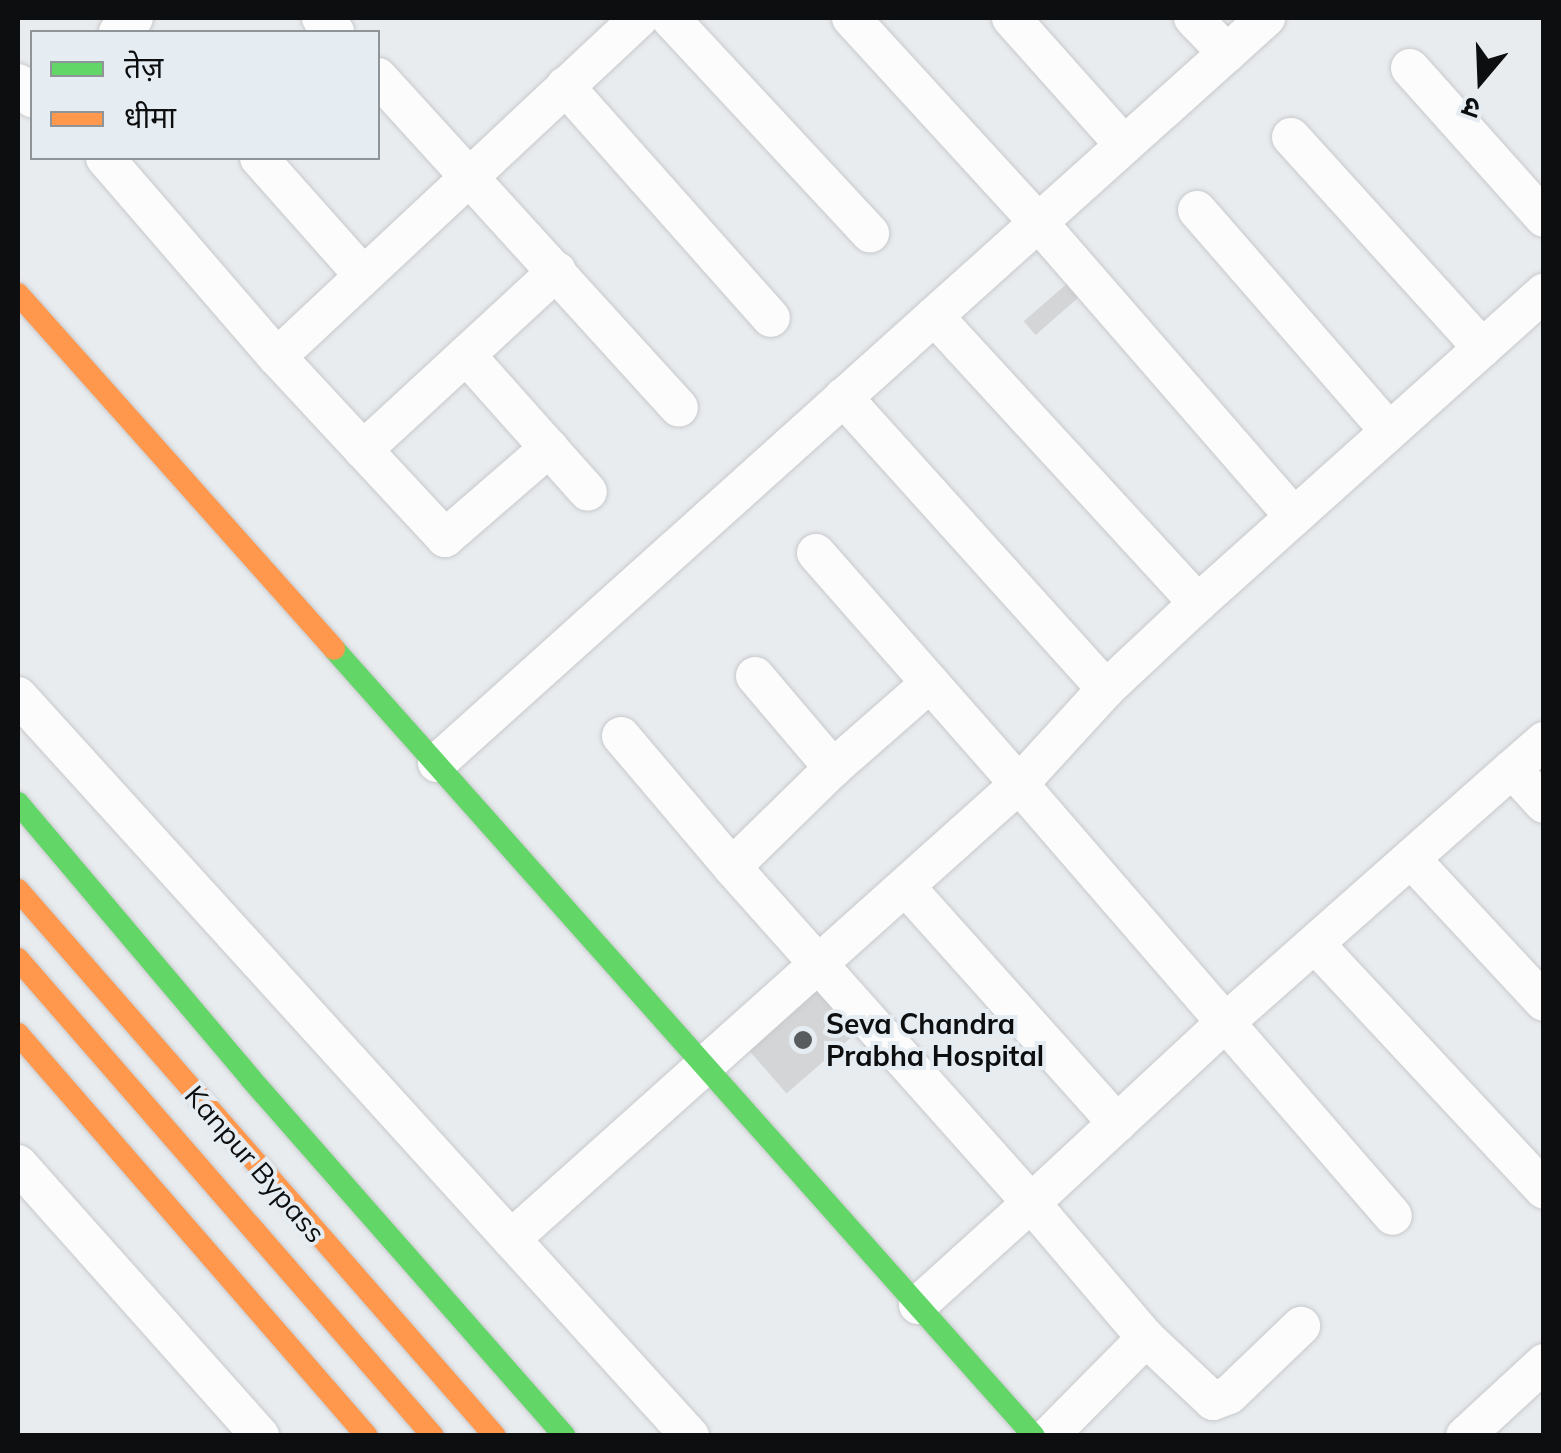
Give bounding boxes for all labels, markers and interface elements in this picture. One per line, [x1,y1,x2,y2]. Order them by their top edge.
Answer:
legend [30,30,380,160]
north arrow [1431,30,1531,130]
text: तेज़ [124,48,163,86]
text: उ [1458,90,1485,128]
text: धीमा [124,98,176,136]
place label: Seva Chandra Prabha Hospital [826,1007,1044,1073]
marker: Seva Chandra Prabha Hospital [790,1027,816,1053]
street label: Kanpur Bypass [178,1079,332,1249]

